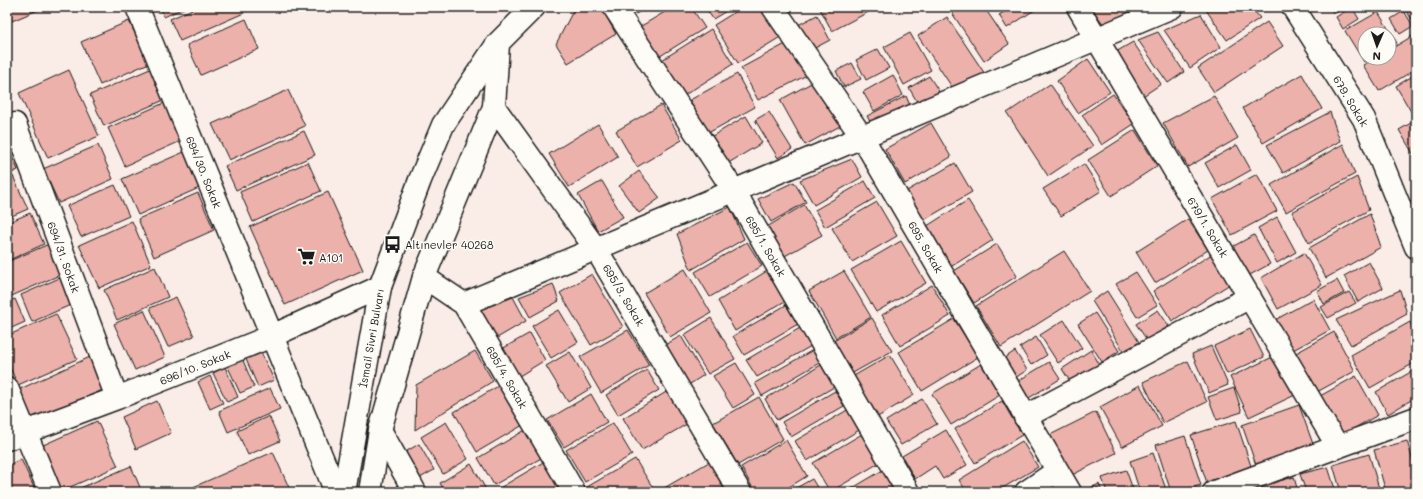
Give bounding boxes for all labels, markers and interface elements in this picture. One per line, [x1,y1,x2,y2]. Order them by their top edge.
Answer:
north arrow [1357,26,1397,66]
text: N [1372,49,1381,64]
street label: 679. Sokak [1330,73,1372,130]
street label: 694/30. Sokak [183,134,225,210]
street label: 679/1. Sokak [1184,194,1232,260]
street label: 695/1. Sokak [742,213,790,279]
street label: 695. Sokak [905,218,947,276]
street label: 694/31. Sokak [44,219,84,295]
bus stop icon: Altınevler 40268 [382,234,402,254]
place label: Altınevler 40268 [405,237,494,252]
supermarket icon: A101 [296,247,316,267]
place label: A101 [319,250,343,265]
street label: 695/3. Sokak [600,261,648,329]
street label: İsmail Sivri Bulvarı [355,287,387,389]
street label: 695/4. Sokak [483,343,531,411]
street label: 696/10. Sokak [157,346,233,388]

